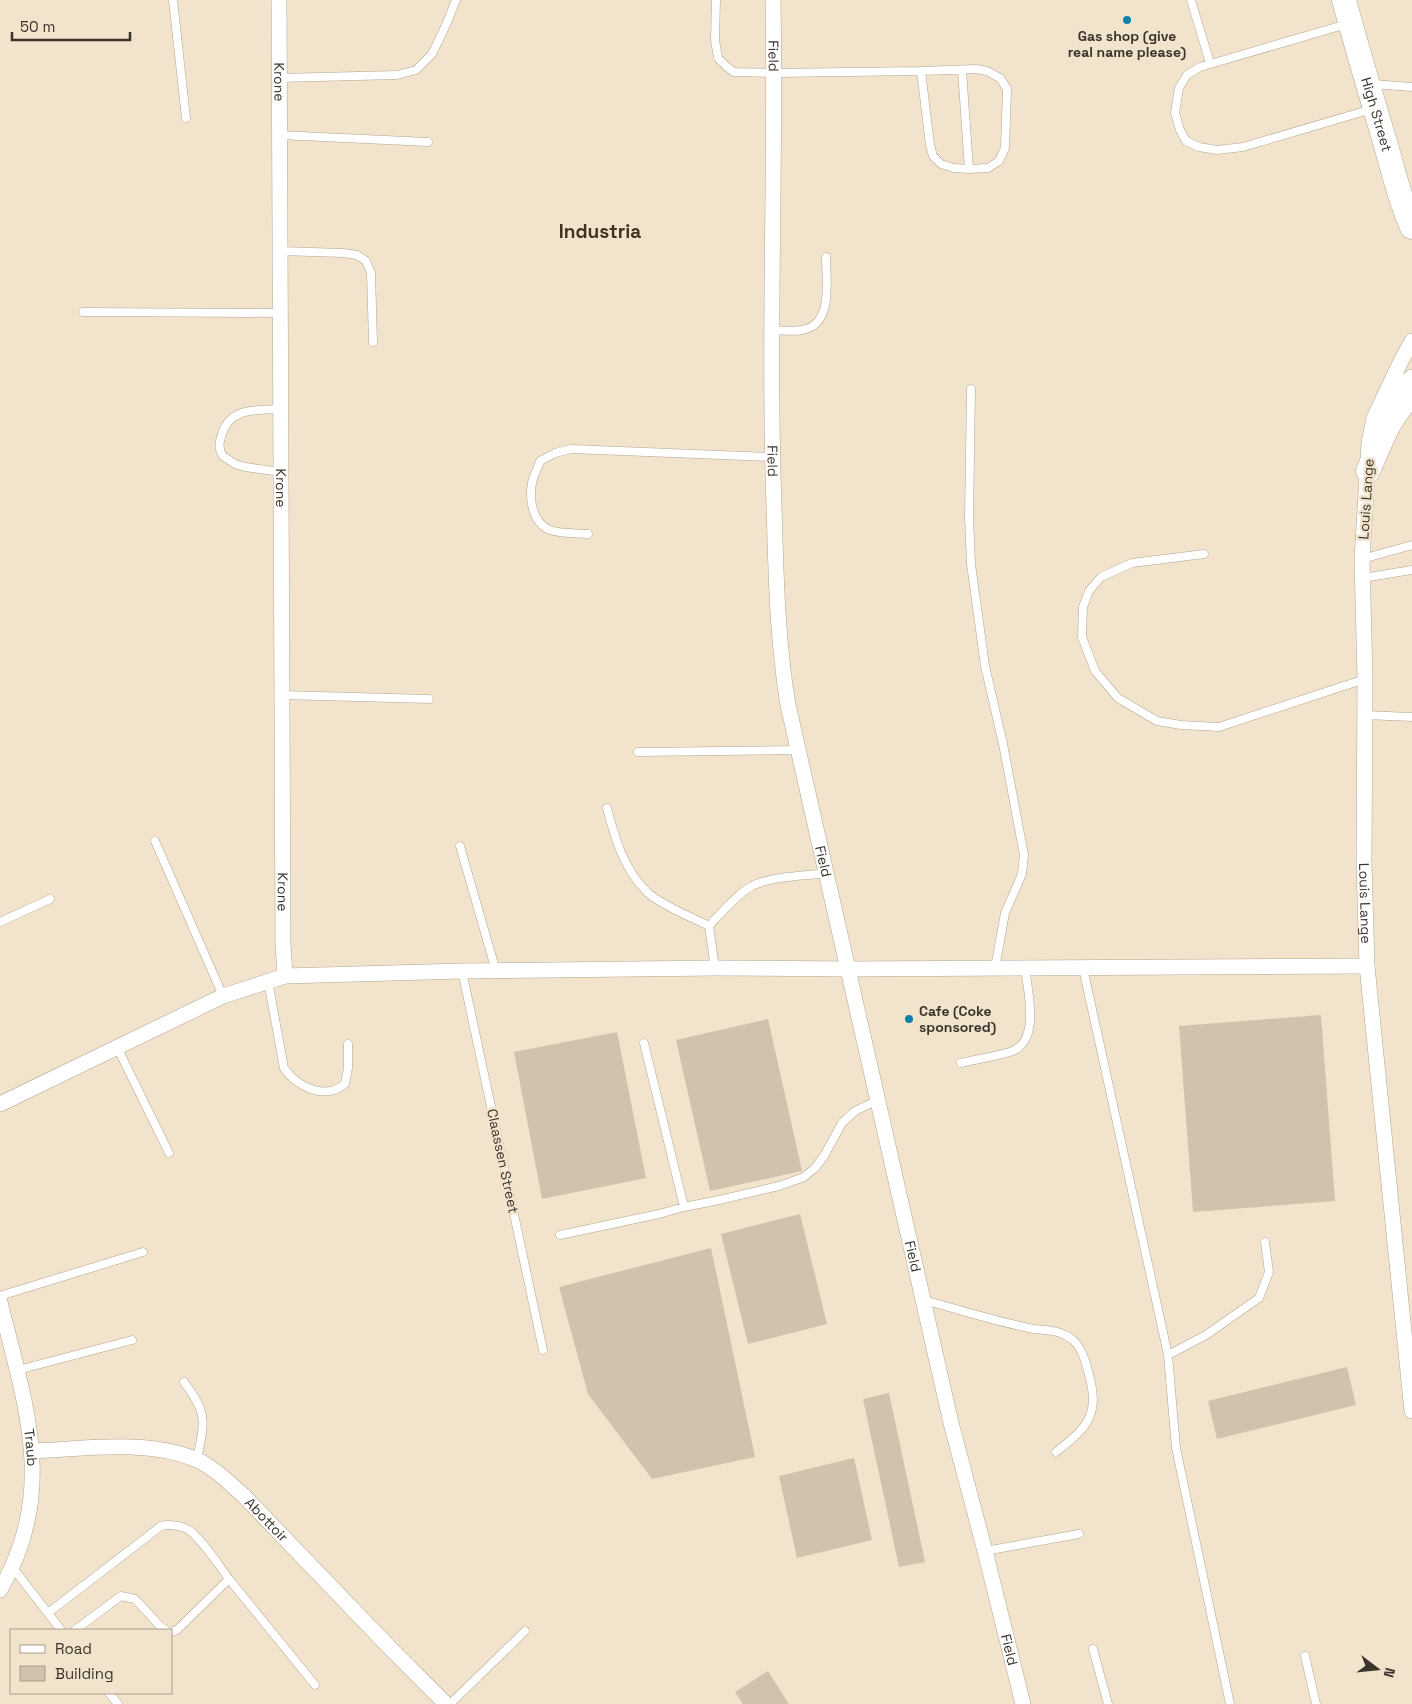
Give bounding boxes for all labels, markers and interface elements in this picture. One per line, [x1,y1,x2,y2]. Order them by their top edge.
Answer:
scale bar [12,10,130,42]
marker: Gas shop (give real name please) [1121,14,1133,26]
text: 50 m [20,17,55,36]
place label: Gas shop (give real name please) [1068,27,1186,61]
street label: Field [765,40,783,72]
street label: Krone [270,62,288,102]
street label: High Street [1357,75,1396,154]
district label: Industria [559,219,641,244]
street label: Field [763,445,782,477]
street label: Louis Lange [1354,458,1378,540]
street label: Krone [272,468,290,508]
street label: Field [811,844,836,879]
street label: Louis Lange [1355,863,1375,944]
street label: Krone [274,872,292,912]
place label: Cafe (Coke sponsored) [919,1002,996,1036]
marker: Cafe (Coke sponsored) [903,1013,915,1025]
street label: Claassen Street [483,1107,523,1215]
street label: Field [901,1239,925,1274]
street label: Traub [20,1428,41,1467]
street label: Abottoir [241,1494,292,1546]
legend [10,1629,172,1694]
street label: Field [997,1632,1022,1667]
text: Road [55,1639,92,1658]
north arrow [1352,1644,1402,1694]
text: Building [55,1664,114,1683]
text: N [1380,1666,1399,1680]

